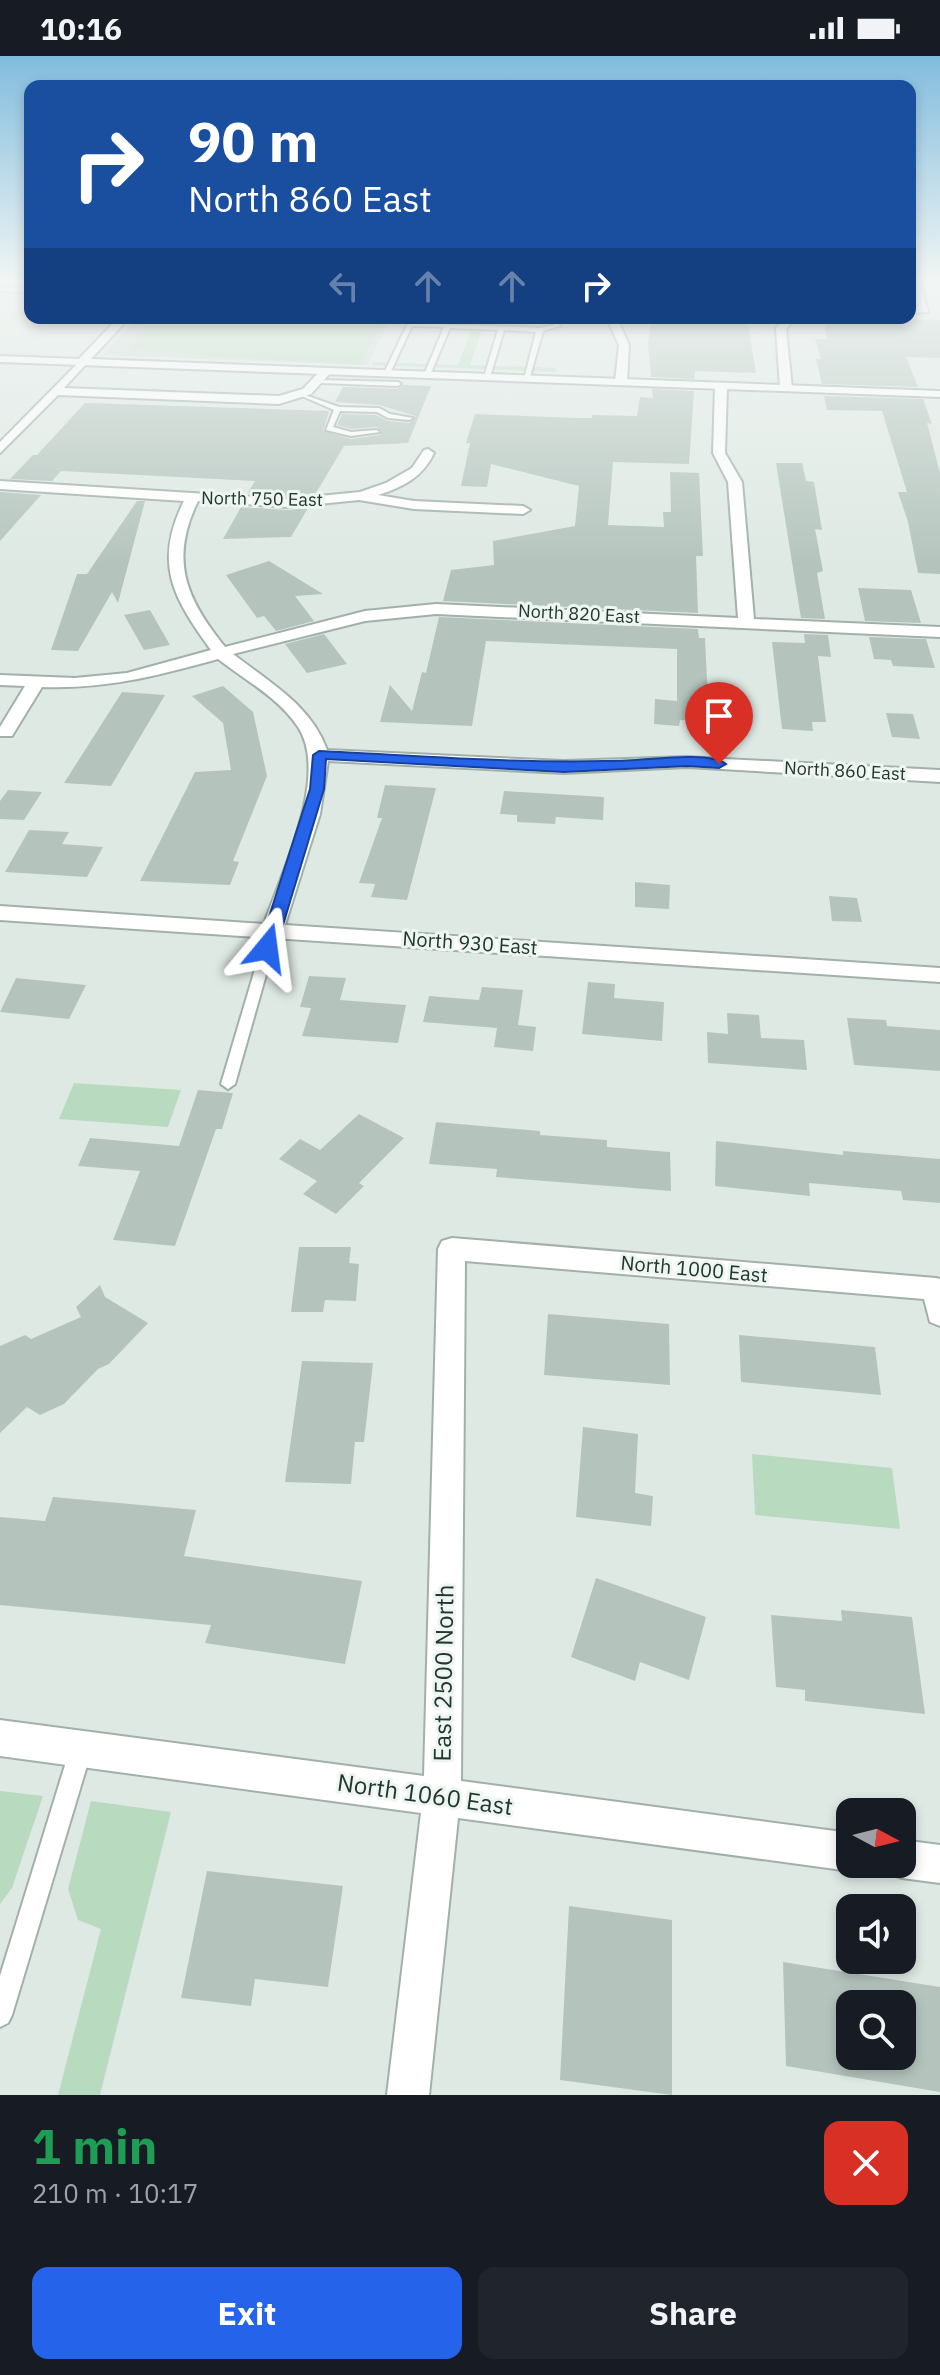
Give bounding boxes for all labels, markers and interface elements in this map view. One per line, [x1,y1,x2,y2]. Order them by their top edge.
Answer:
text: 10:16 [40,9,122,48]
text: 90 m [188,105,318,177]
icon: right [56,112,160,216]
text: North 860 East [188,175,432,222]
icon: left [322,264,366,308]
icon: ahead [406,264,450,308]
icon: ahead [490,264,534,308]
icon: right [574,264,618,308]
street label: North 750 East [201,486,323,511]
street label: North 820 East [518,599,641,628]
pin [685,682,753,764]
icon: arrive [697,694,741,738]
street label: North 860 East [784,756,907,785]
position arrow [225,906,309,990]
street label: North 930 East [401,924,539,961]
street label: North 1000 East [619,1249,769,1288]
street label: East 2500 North [425,1584,461,1762]
street label: North 1060 East [335,1766,515,1822]
north arrow [836,1798,916,1878]
map controls [836,1798,916,2070]
button: sound [836,1894,916,1974]
button: search [836,1990,916,2070]
text: 1 min [32,2115,157,2177]
button: close [824,2121,908,2205]
text: 210 m · 10:17 [32,2176,198,2210]
button: Exit [32,2267,462,2359]
button: Share [478,2267,908,2359]

